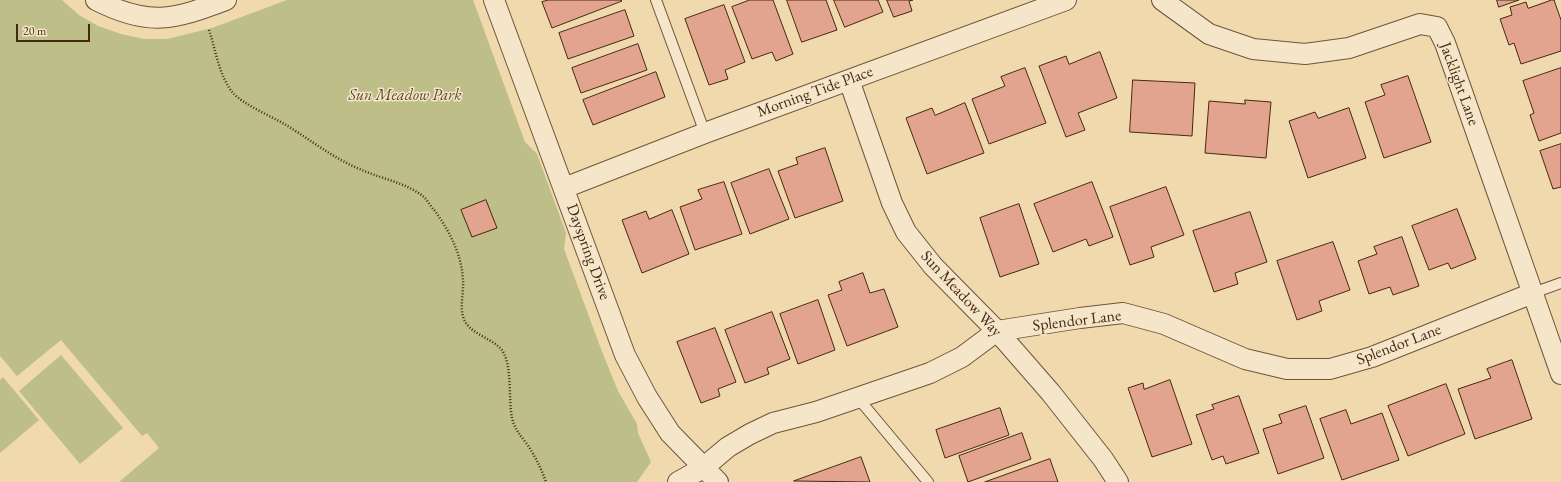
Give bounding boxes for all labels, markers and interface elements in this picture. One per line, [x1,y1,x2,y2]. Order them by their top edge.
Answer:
scale bar [18,16,92,42]
text: 20 m [23,23,46,39]
street label: Jacklight Lane [1435,40,1483,128]
street label: Morning Tide Place [754,62,876,122]
park label: Sun Meadow Park [349,86,461,106]
street label: Dayspring Drive [562,201,614,303]
street label: Sun Meadow Way [916,247,1006,341]
street label: Splendor Lane [1032,306,1122,336]
street label: Splendor Lane [1354,320,1444,370]

